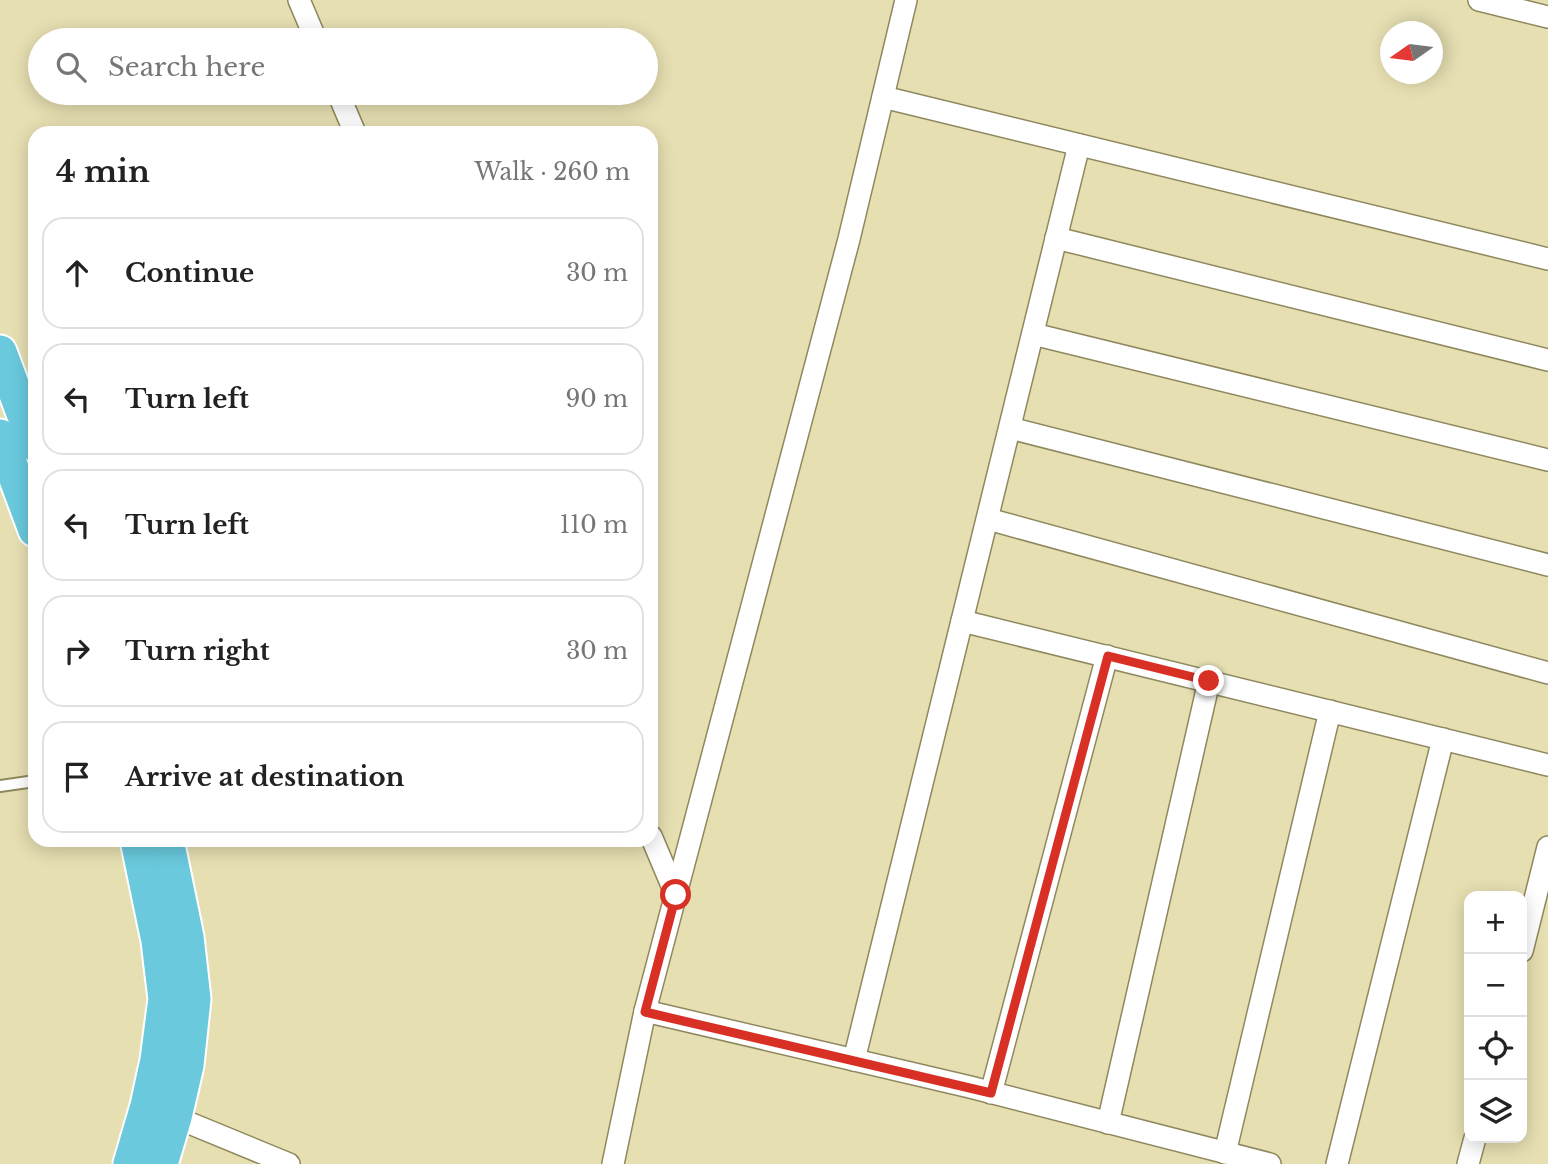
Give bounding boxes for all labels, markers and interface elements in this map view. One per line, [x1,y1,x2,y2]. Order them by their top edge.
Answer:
north arrow [1380,21,1443,84]
search box [28,28,658,105]
icon: search [52,48,90,86]
text: Search here [108,51,265,83]
text: 4 min [56,153,150,190]
text: Walk · 260 m [474,158,630,186]
icon: ahead [58,254,96,292]
text: Continue [125,257,254,289]
text: 30 m [566,259,628,287]
icon: left [58,380,96,418]
text: Turn left [125,383,249,415]
text: 90 m [566,385,628,413]
icon: left [58,506,96,544]
text: Turn left [125,509,249,541]
text: 110 m [560,511,628,539]
icon: right [58,632,96,670]
text: Turn right [125,635,270,667]
text: 30 m [566,637,628,665]
route end [1193,665,1224,696]
icon: arrive [58,758,96,796]
text: Arrive at destination [125,761,405,793]
route start [660,879,691,910]
map controls [1464,891,1527,1143]
button: + [1464,891,1527,954]
button: − [1464,954,1527,1017]
button: locate [1464,1017,1527,1080]
button: layers [1464,1080,1527,1143]

